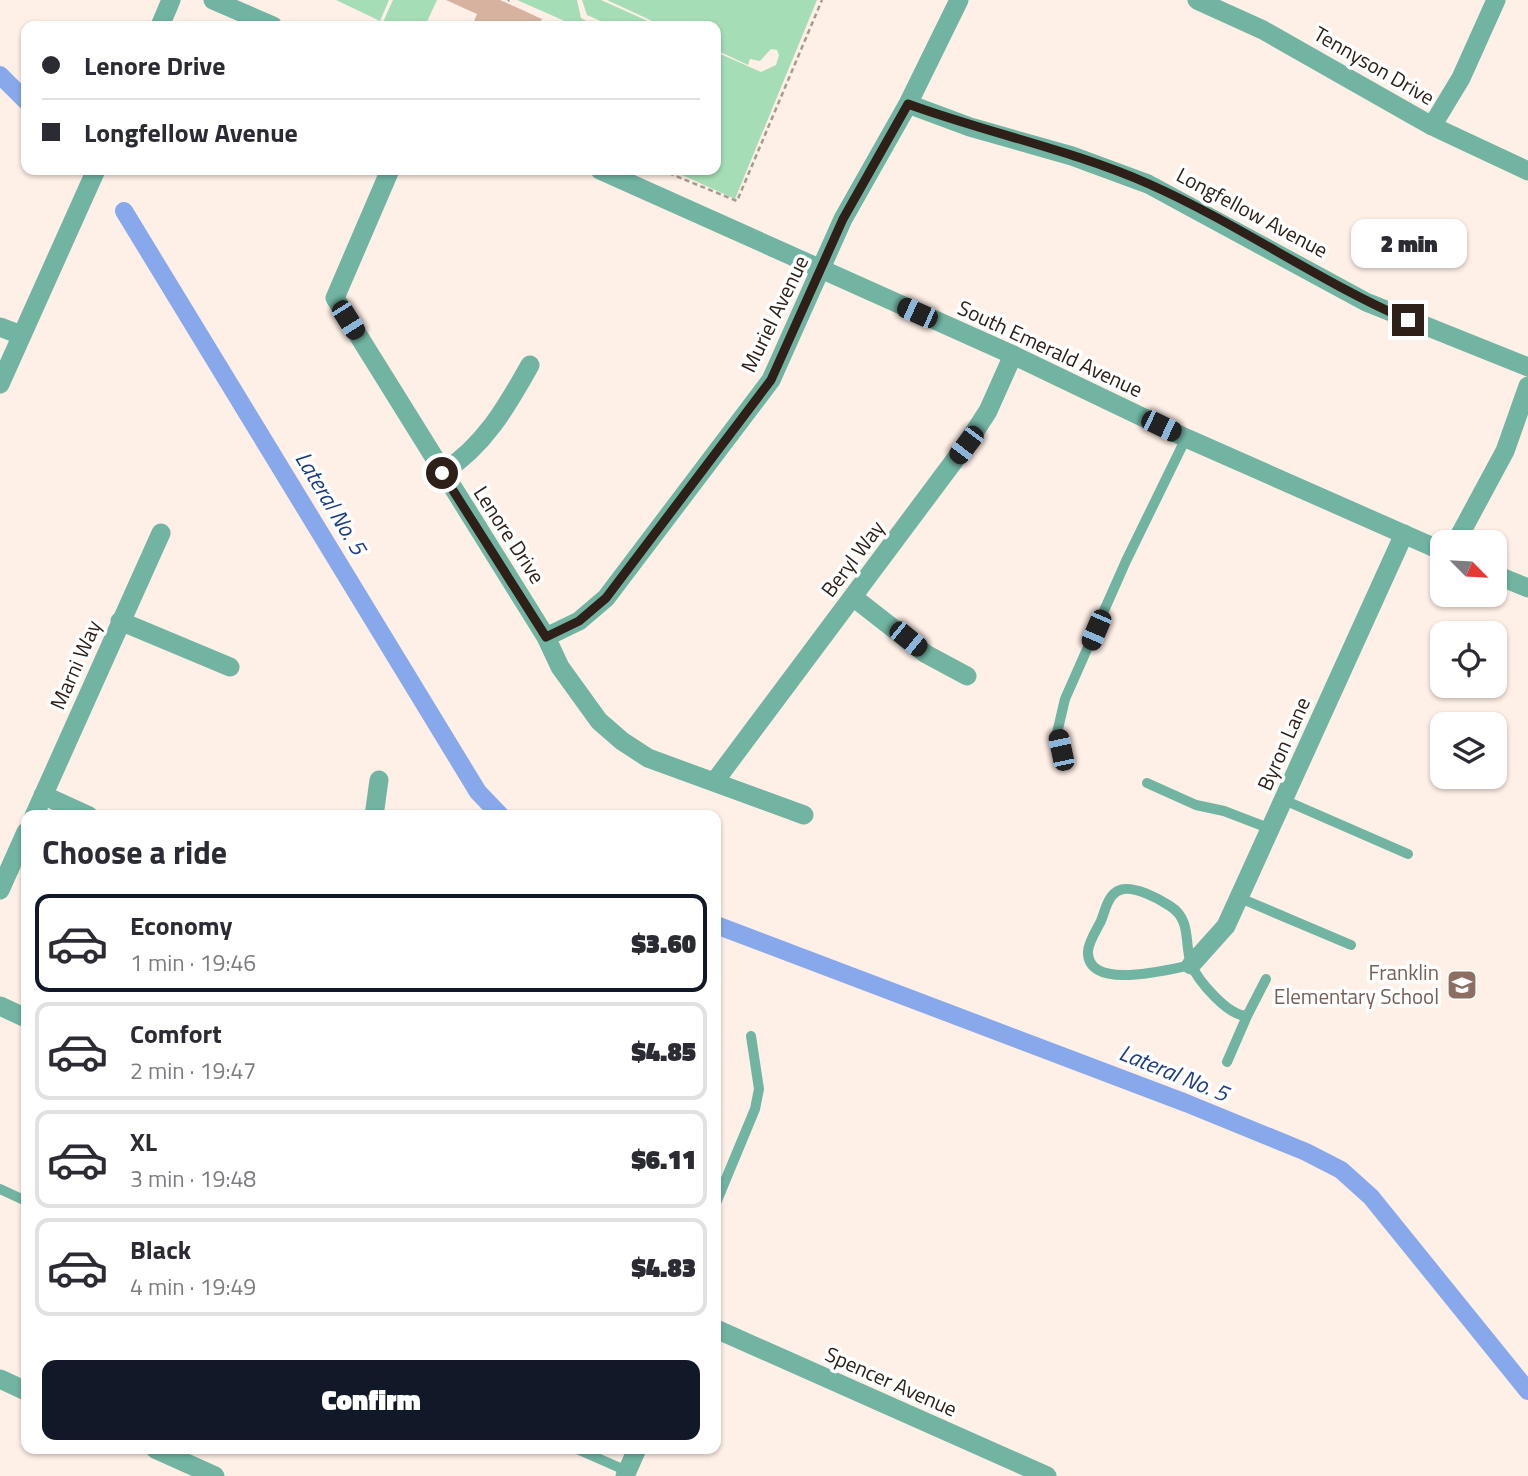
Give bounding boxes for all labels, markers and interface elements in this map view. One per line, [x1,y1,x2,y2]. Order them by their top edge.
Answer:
street label: Tennyson Drive [1308,18,1441,113]
text: Lenore Drive [84,46,225,85]
text: Longfellow Avenue [84,113,298,152]
street label: Longfellow Avenue [1171,159,1334,266]
callout: 2 min [1350,218,1466,268]
text: 2 min [1380,226,1438,261]
street label: Muriel Avenue [732,250,816,377]
street label: South Emerald Avenue [953,291,1148,405]
car [894,295,941,331]
car [328,297,369,343]
route end [1392,304,1424,336]
car [1138,407,1185,445]
car [945,422,988,468]
water label: Lateral No. 5 [287,444,377,563]
route start [426,457,458,489]
street label: Lenore Drive [466,479,554,590]
street label: Beryl Way [813,513,892,604]
north arrow [1430,530,1507,607]
map controls [1430,530,1507,789]
car [1079,607,1114,653]
street label: Marni Way [41,615,109,714]
car [886,618,931,660]
button: locate [1430,621,1507,698]
street label: Byron Lane [1248,692,1318,796]
button: layers [1430,712,1507,789]
car [1047,727,1076,773]
text: Choose a ride [42,828,227,876]
text: Economy [130,906,232,945]
icon: car [46,912,109,975]
text: $3.60 [631,924,696,963]
text: 1 min · 19:46 [130,945,256,980]
place label: Franklin Elementary School [1274,956,1439,1012]
school or university icon: Franklin Elementary School [1445,968,1479,1002]
text: Comfort [130,1014,222,1053]
icon: car [46,1020,109,1083]
text: $4.85 [631,1032,696,1071]
water label: Lateral No. 5 [1114,1035,1236,1111]
text: 2 min · 19:47 [130,1053,256,1088]
text: XL [130,1122,157,1161]
icon: car [46,1128,109,1191]
text: $6.11 [631,1140,696,1179]
text: 3 min · 19:48 [130,1161,256,1196]
text: Black [130,1230,191,1269]
icon: car [46,1236,109,1299]
text: $4.83 [631,1248,696,1287]
text: 4 min · 19:49 [130,1269,256,1304]
street label: Spencer Avenue [820,1338,963,1424]
button: Confirm [42,1360,700,1440]

